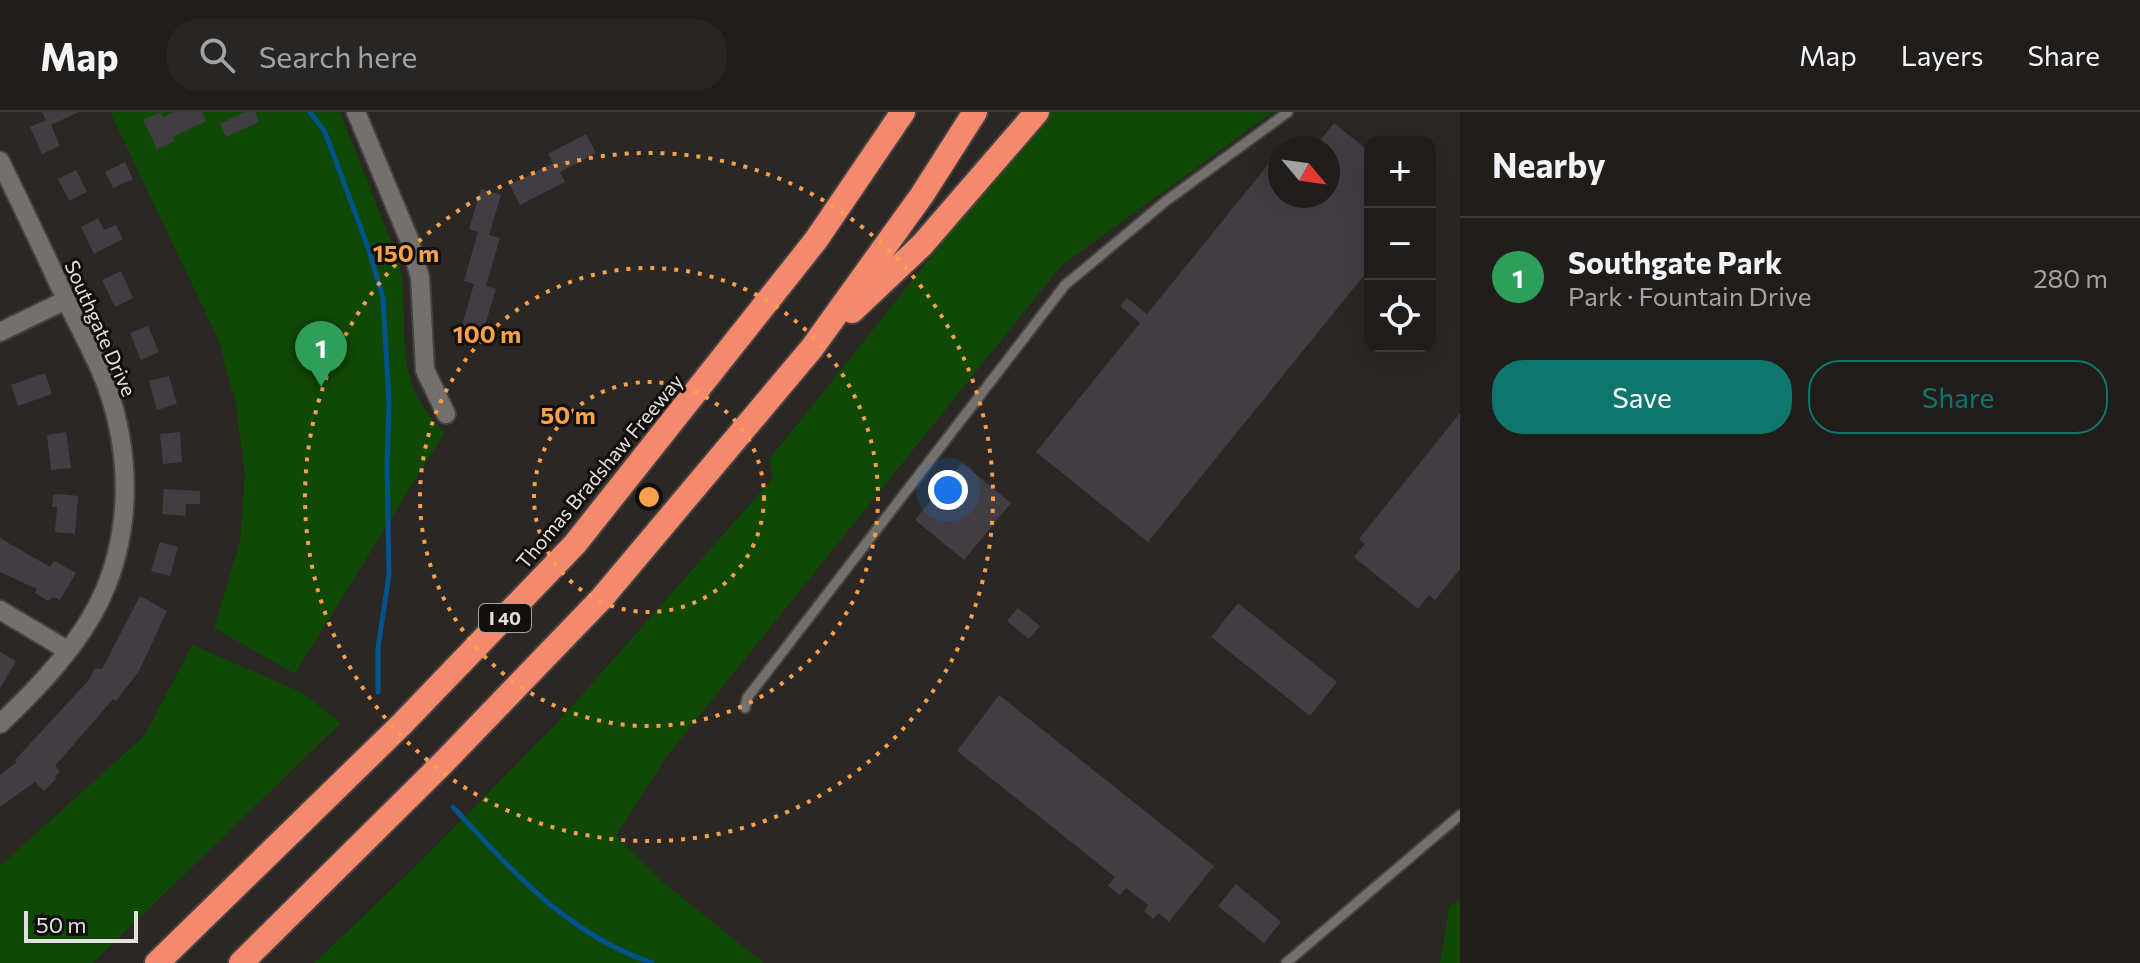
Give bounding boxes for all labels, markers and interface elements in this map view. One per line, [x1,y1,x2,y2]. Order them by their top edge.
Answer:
search box [167,19,727,91]
text: Map [40,32,119,79]
icon: search [195,33,239,77]
text: Search here [259,37,417,74]
text: Map [1799,38,1857,72]
text: Layers [1901,38,1983,72]
text: Share [2027,38,2100,72]
north arrow [1268,136,1340,208]
map controls [1364,136,1436,352]
button: + [1364,136,1436,208]
text: Nearby [1492,143,1606,185]
button: − [1364,208,1436,280]
text: 150 m [373,238,439,267]
text: Southgate Park [1568,243,1782,280]
street label: Southgate Drive [60,256,142,400]
text: 1 [1512,262,1524,293]
text: 280 m [2033,262,2108,293]
button: locate [1364,280,1436,352]
text: Park · Fountain Drive [1568,280,1811,311]
text: 100 m [453,319,521,348]
pin: 1 [295,321,347,387]
button: Save [1492,360,1792,434]
button: Share [1808,360,2108,434]
street label: Thomas Bradshaw Freeway [511,369,687,573]
text: 50 m [540,400,596,429]
your location [928,470,968,510]
centre of rings [635,483,663,511]
road number: I 40 [479,604,531,632]
scale bar [24,907,138,943]
text: 50 m [36,911,86,938]

